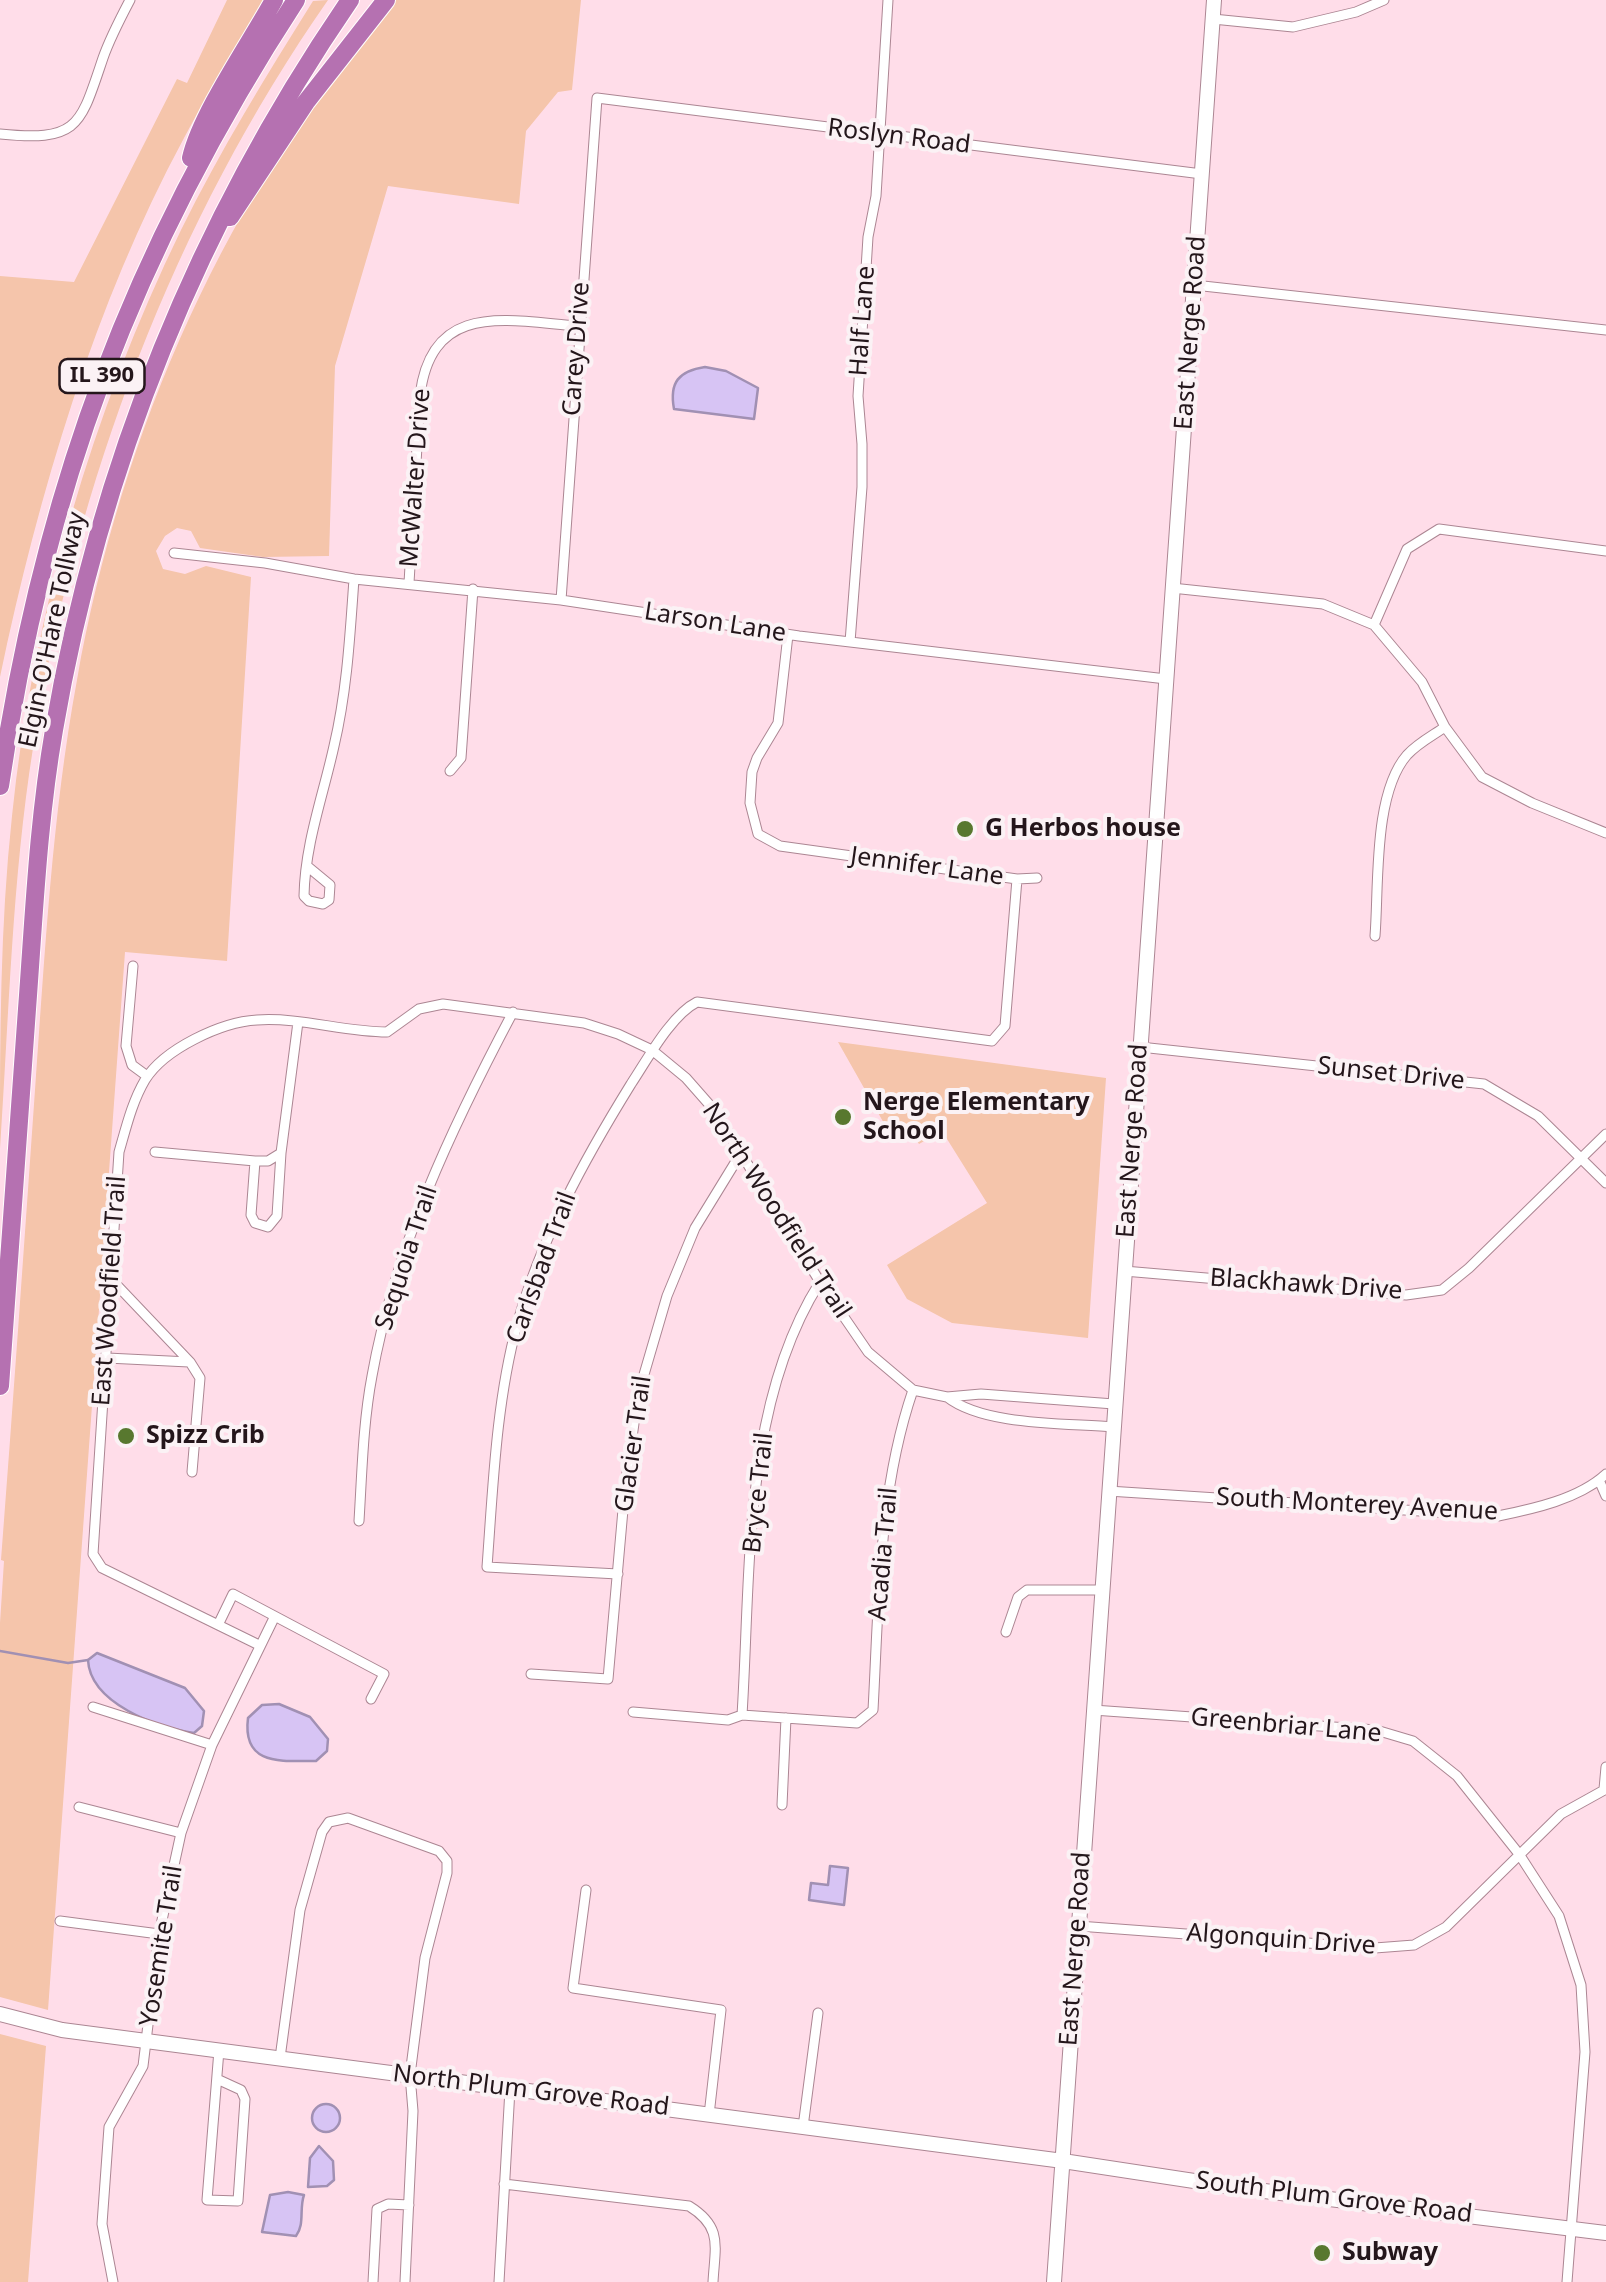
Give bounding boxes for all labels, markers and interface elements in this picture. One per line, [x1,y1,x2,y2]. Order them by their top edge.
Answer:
street label: Roslyn Road [826,113,972,161]
street label: East Nerge Road [1169,235,1213,431]
street label: Half Lane [844,265,882,377]
street label: Carey Drive [557,281,597,417]
road number: IL 390 [59,359,144,393]
street label: McWalter Drive [395,387,437,569]
street label: Elgin-O'Hare Tollway [13,509,93,751]
street label: Larson Lane [642,597,788,649]
place label: G Herbos house [985,814,1181,844]
marker: G Herbos house [954,818,976,840]
street label: Jennifer Lane [848,841,1006,893]
street label: East Nerge Road [1111,1043,1155,1239]
street label: Sunset Drive [1316,1051,1466,1097]
place label: Nerge Elementary School [863,1088,1090,1147]
street label: North Woodfield Trail [695,1098,857,1324]
marker: Nerge Elementary School [832,1106,854,1128]
street label: East Woodfield Trail [87,1175,133,1407]
street label: Sequoia Trail [370,1182,444,1334]
street label: Carlsbad Trail [501,1188,583,1348]
street label: Blackhawk Drive [1209,1263,1403,1307]
street label: Glacier Trail [610,1374,658,1514]
place label: Spizz Crib [146,1421,265,1451]
marker: Spizz Crib [115,1425,137,1447]
street label: Bryce Trail [738,1431,780,1555]
street label: South Monterey Avenue [1215,1483,1499,1527]
street label: Acadia Trail [863,1486,905,1622]
street label: Greenbriar Lane [1189,1703,1383,1749]
street label: East Nerge Road [1054,1851,1098,2047]
street label: Yosemite Trail [134,1863,190,2029]
street label: Algonquin Drive [1185,1918,1377,1962]
street label: North Plum Grove Road [391,2059,671,2123]
street label: South Plum Grove Road [1194,2166,1474,2230]
place label: Subway [1342,2238,1438,2268]
marker: Subway [1311,2242,1333,2264]

